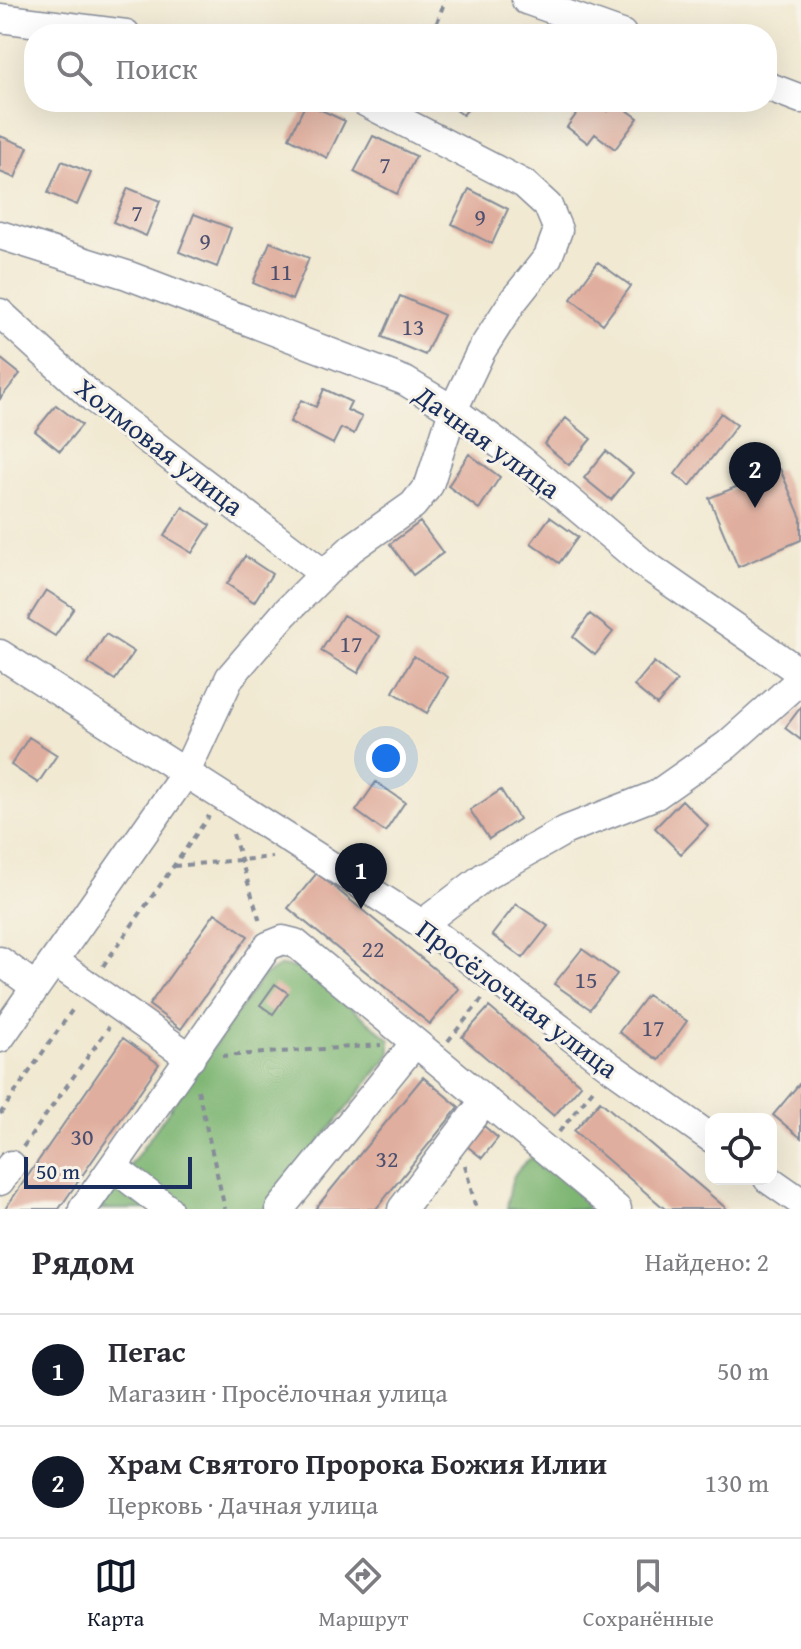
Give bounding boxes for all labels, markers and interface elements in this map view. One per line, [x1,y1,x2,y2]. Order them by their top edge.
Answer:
search box [24,24,777,112]
icon: search [52,46,96,90]
text: Поиск [116,46,198,90]
house number: 7 [379,147,391,182]
house number: 7 [131,195,143,230]
house number: 9 [474,199,486,234]
house number: 9 [199,223,211,258]
house number: 11 [269,254,293,289]
house number: 13 [401,309,425,344]
street label: Холмовая улица [67,367,254,525]
street label: Дачная улица [406,373,570,508]
pin: 2 [729,442,781,508]
house number: 17 [339,626,363,661]
your location [366,738,406,778]
pin: 1 [335,843,387,909]
street label: Просёлочная улица [409,908,628,1088]
house number: 22 [361,931,385,966]
house number: 15 [574,962,598,997]
house number: 17 [641,1010,665,1045]
map controls [705,1113,777,1185]
button: locate [705,1113,777,1185]
house number: 30 [70,1119,94,1154]
house number: 32 [375,1141,399,1176]
scale bar [24,1153,192,1189]
text: 50 m [36,1155,80,1187]
text: Рядом [32,1237,135,1286]
text: Найдено: 2 [645,1242,769,1281]
text: Пегас [108,1329,186,1373]
text: 1 [51,1351,65,1390]
text: 50 m [717,1351,769,1390]
text: Магазин · Просёлочная улица [108,1373,448,1412]
text: Храм Святого Пророка Божия Илии [108,1441,607,1485]
text: 2 [51,1463,65,1502]
text: 130 m [704,1463,769,1502]
text: Церковь · Дачная улица [108,1485,378,1524]
tab: Карта [87,1554,144,1634]
tab: Маршрут [318,1554,408,1634]
tab: Сохранённые [583,1554,714,1634]

